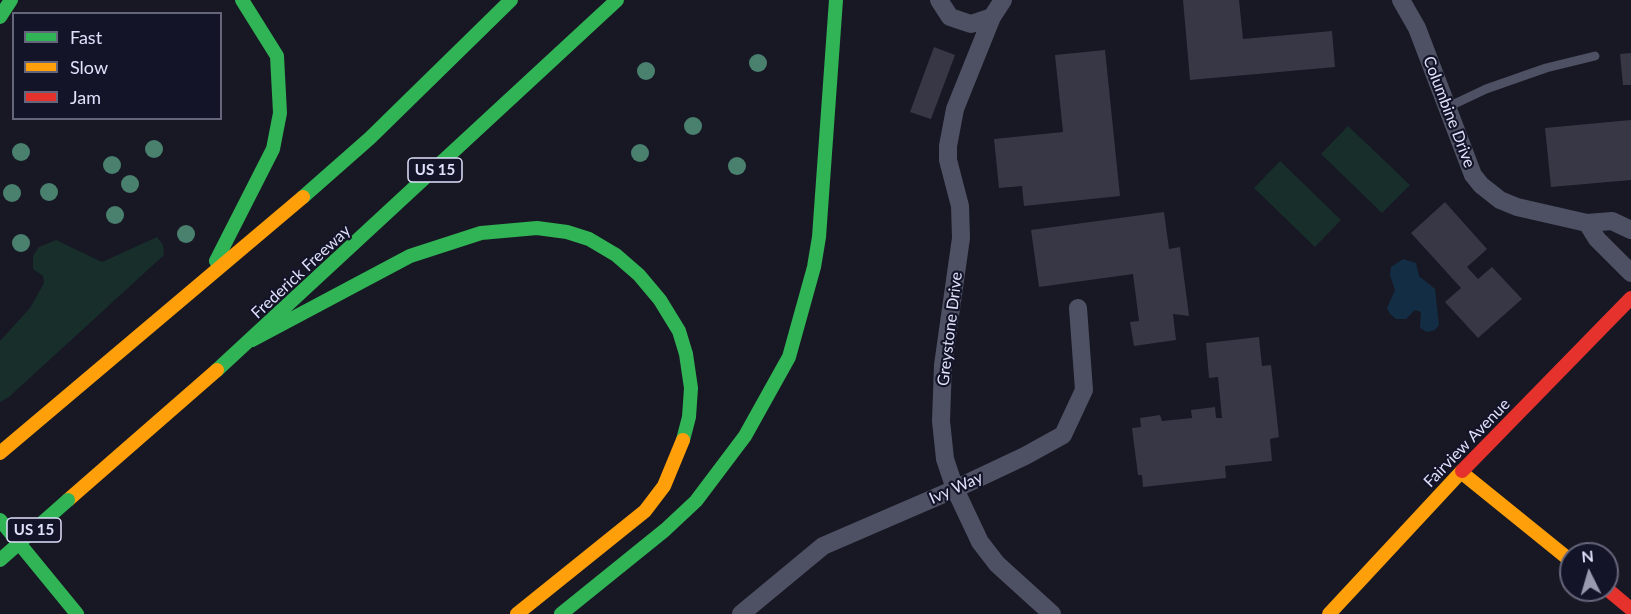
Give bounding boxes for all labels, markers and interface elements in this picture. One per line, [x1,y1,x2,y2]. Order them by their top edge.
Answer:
legend [12,12,222,120]
text: Fast [70,26,102,48]
street label: Columbine Drive [1419,54,1479,170]
text: Slow [70,56,108,78]
text: Jam [70,86,101,108]
road number: US 15 [408,158,462,182]
street label: Frederick Freeway [248,221,354,323]
street label: Greystone Drive [933,271,967,387]
street label: Fairview Avenue [1420,395,1514,491]
street label: Ivy Way [926,468,986,508]
road number: US 15 [7,518,61,542]
north arrow [1559,542,1619,602]
text: N [1581,546,1595,566]

